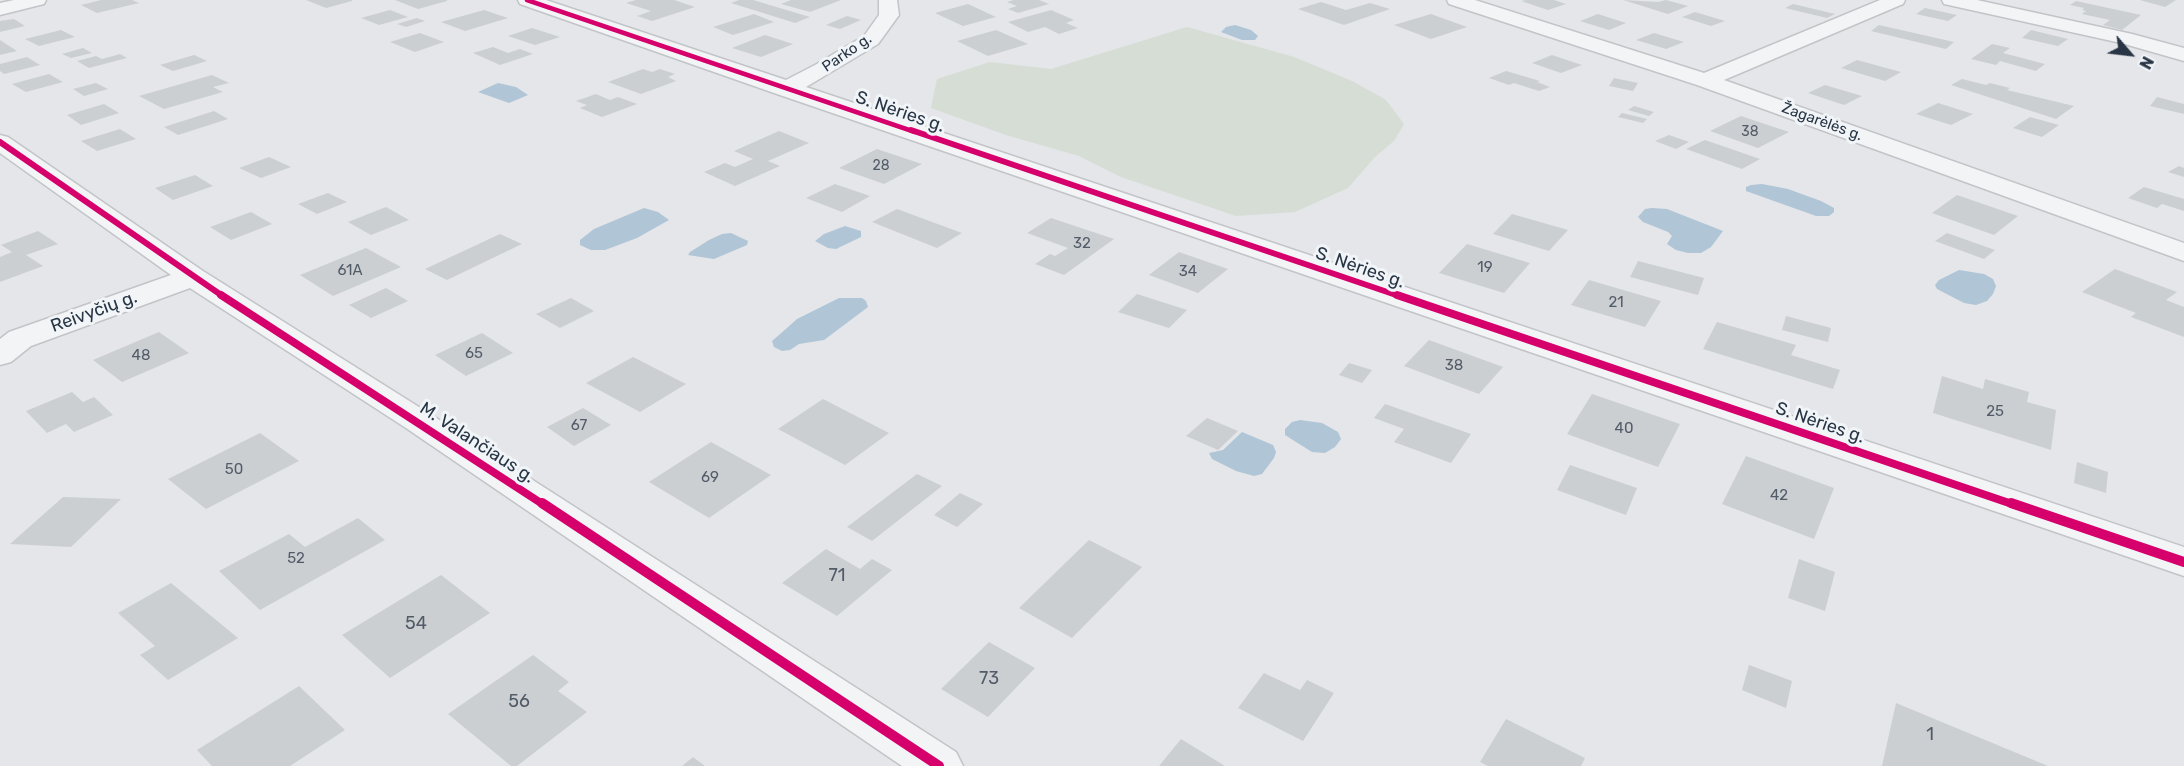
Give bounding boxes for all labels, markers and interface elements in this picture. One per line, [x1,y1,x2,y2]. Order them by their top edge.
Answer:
north arrow [2100,24,2160,84]
street label: Parko g. [819,30,875,76]
text: N [2135,53,2157,72]
street label: S. Nėries g. [853,87,947,137]
street label: Žagarėlės g. [1779,99,1865,145]
house number: 38 [1741,124,1759,140]
house number: 28 [872,158,890,174]
house number: 32 [1073,235,1091,253]
street label: S. Nėries g. [1313,243,1407,293]
house number: 19 [1477,259,1493,277]
house number: 61A [337,262,363,280]
house number: 34 [1179,263,1197,281]
street label: Reivyčių g. [48,286,140,338]
house number: 21 [1608,294,1624,312]
house number: 65 [465,345,483,363]
house number: 48 [132,347,150,365]
house number: 38 [1445,357,1463,375]
street label: M. Valančiaus g. [415,398,539,488]
street label: S. Nėries g. [1773,398,1867,448]
house number: 25 [1986,403,2004,421]
house number: 67 [571,417,587,435]
house number: 40 [1615,420,1633,438]
house number: 50 [225,461,243,479]
house number: 69 [701,469,719,487]
house number: 42 [1770,487,1788,505]
house number: 52 [287,550,305,568]
house number: 71 [829,565,845,587]
house number: 54 [405,613,427,635]
house number: 73 [979,668,999,690]
house number: 56 [508,691,530,713]
house number: 1 [1926,724,1934,746]

